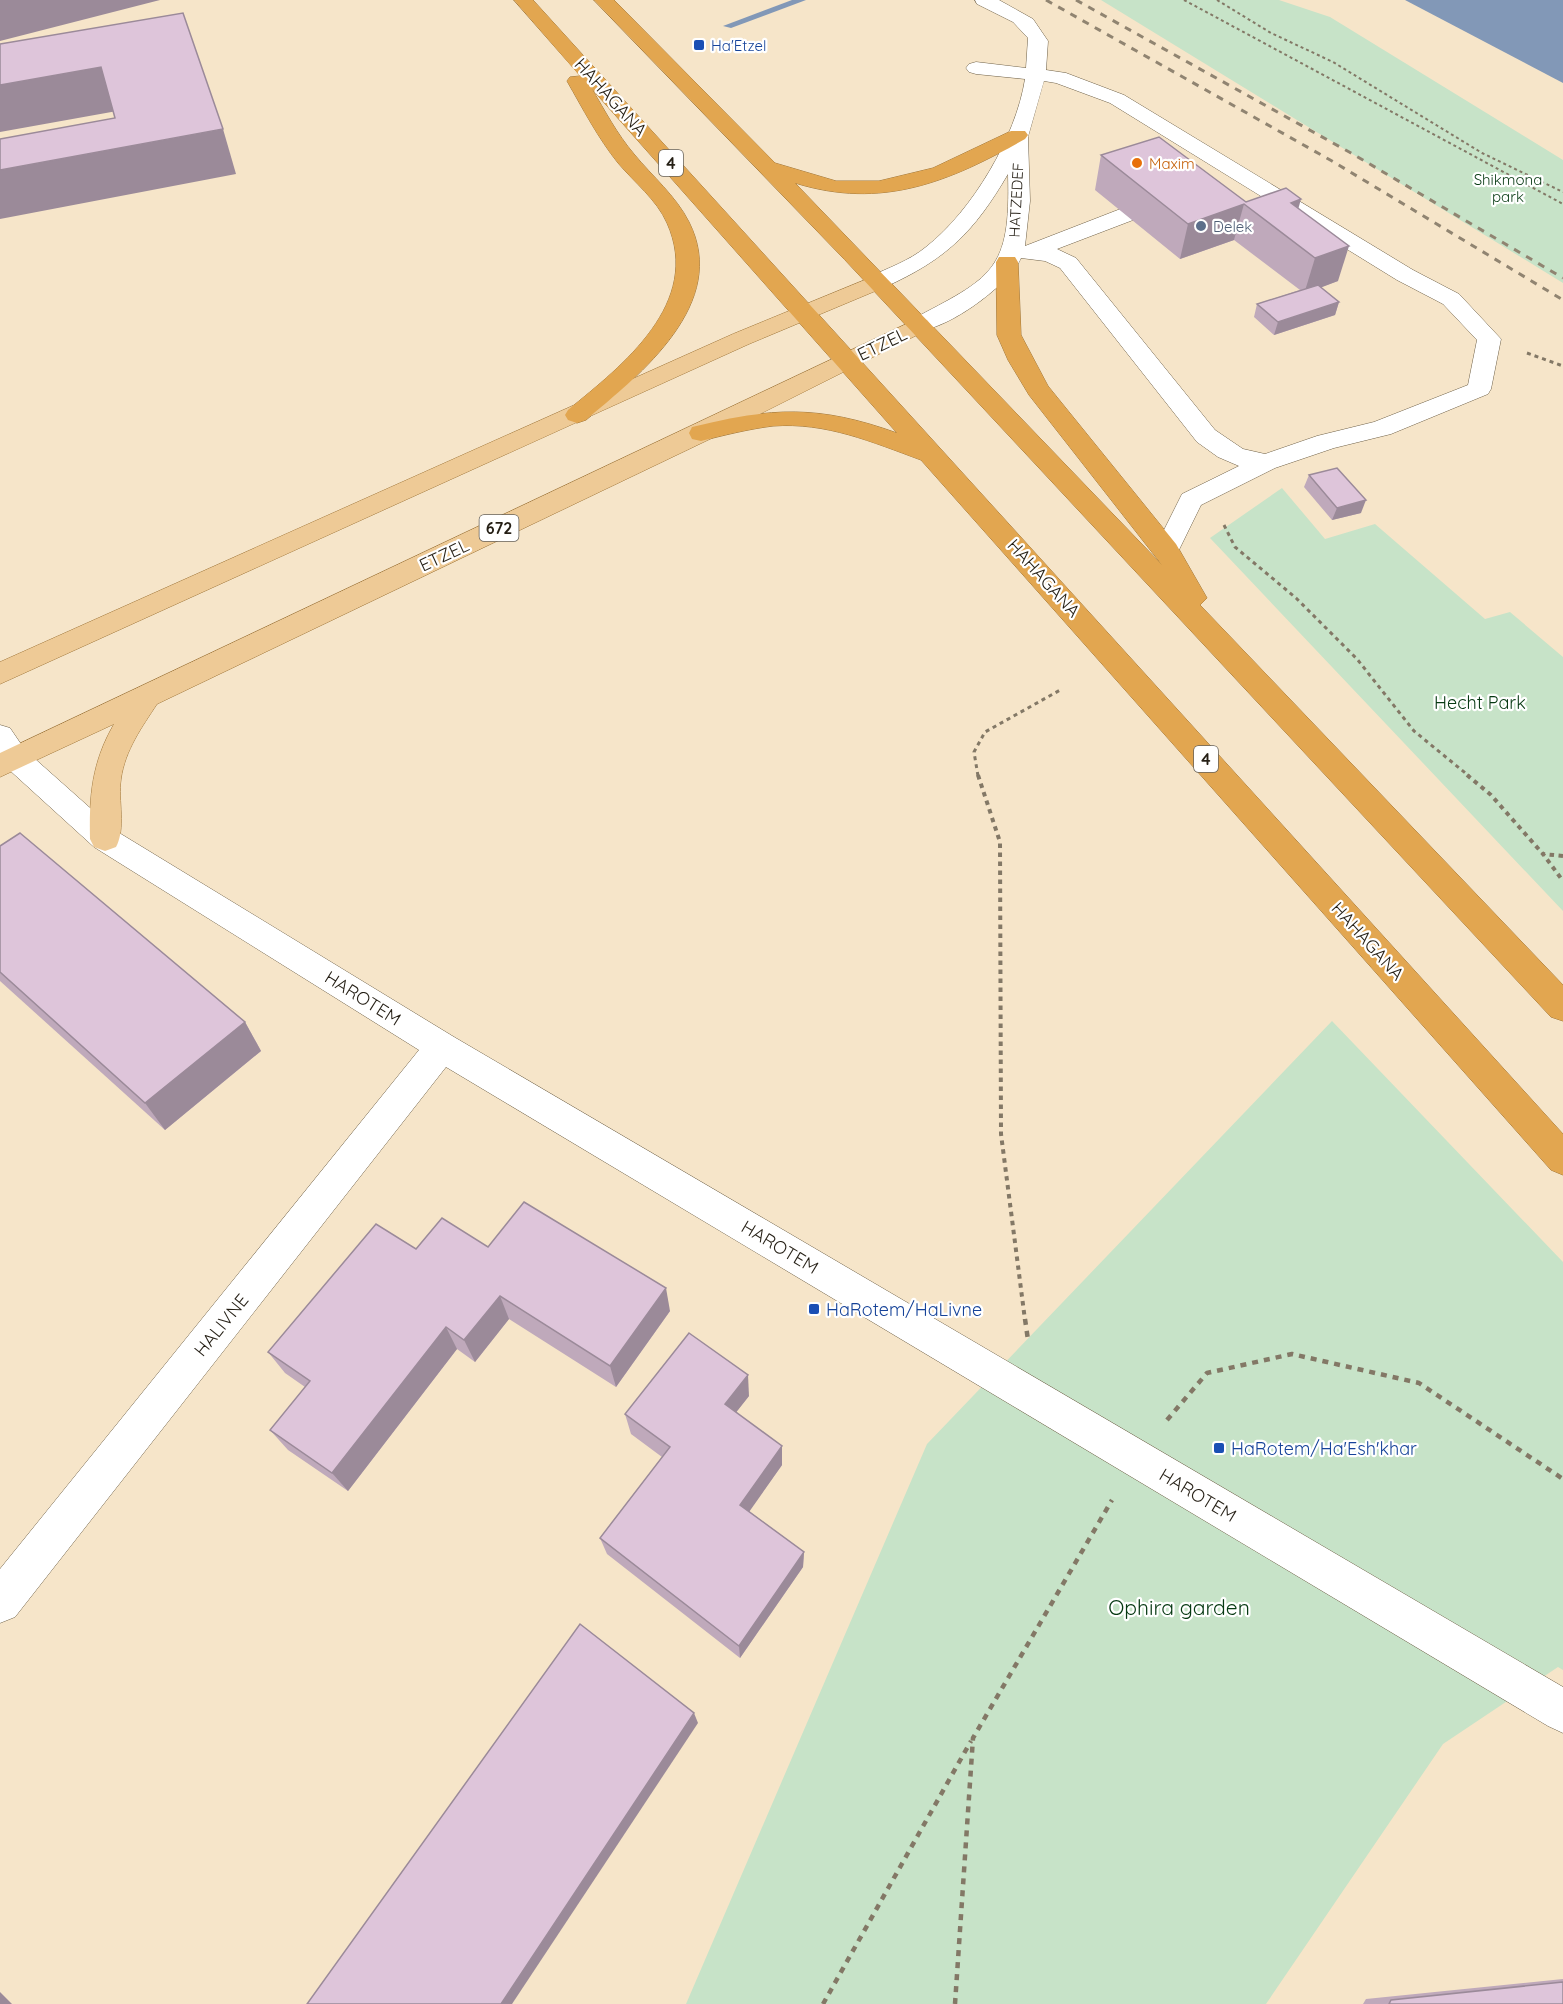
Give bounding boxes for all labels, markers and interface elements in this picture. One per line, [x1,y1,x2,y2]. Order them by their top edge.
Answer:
place label: Ha'Etzel [711,36,766,55]
marker: Ha'Etzel [692,38,706,52]
street label: HAHAGANA [570,53,653,141]
road number: 4 [659,150,683,176]
place label: Maxim [1149,154,1195,173]
marker: Maxim [1130,156,1144,170]
street label: HATZEDEF [1005,162,1027,238]
park label: Shikmona park [1474,170,1542,206]
place label: Delek [1213,217,1252,236]
marker: Delek [1194,219,1208,233]
street label: ETZEL [853,322,911,366]
road number: 672 [480,515,518,541]
street label: ETZEL [415,533,473,577]
street label: HAHAGANA [1003,534,1086,622]
park label: Hecht Park [1434,691,1526,714]
road number: 4 [1194,746,1218,772]
street label: HAHAGANA [1327,897,1410,985]
street label: HAROTEM [320,965,406,1031]
street label: HAROTEM [737,1215,823,1279]
street label: HALIVNE [189,1289,253,1361]
place label: HaRotem/HaLivne [826,1298,982,1321]
marker: HaRotem/HaLivne [807,1302,821,1316]
place label: HaRotem/Ha'Esh'khar [1231,1437,1417,1460]
marker: HaRotem/Ha'Esh'khar [1212,1441,1226,1455]
street label: HAROTEM [1155,1463,1241,1527]
park label: Ophira garden [1108,1594,1250,1620]

